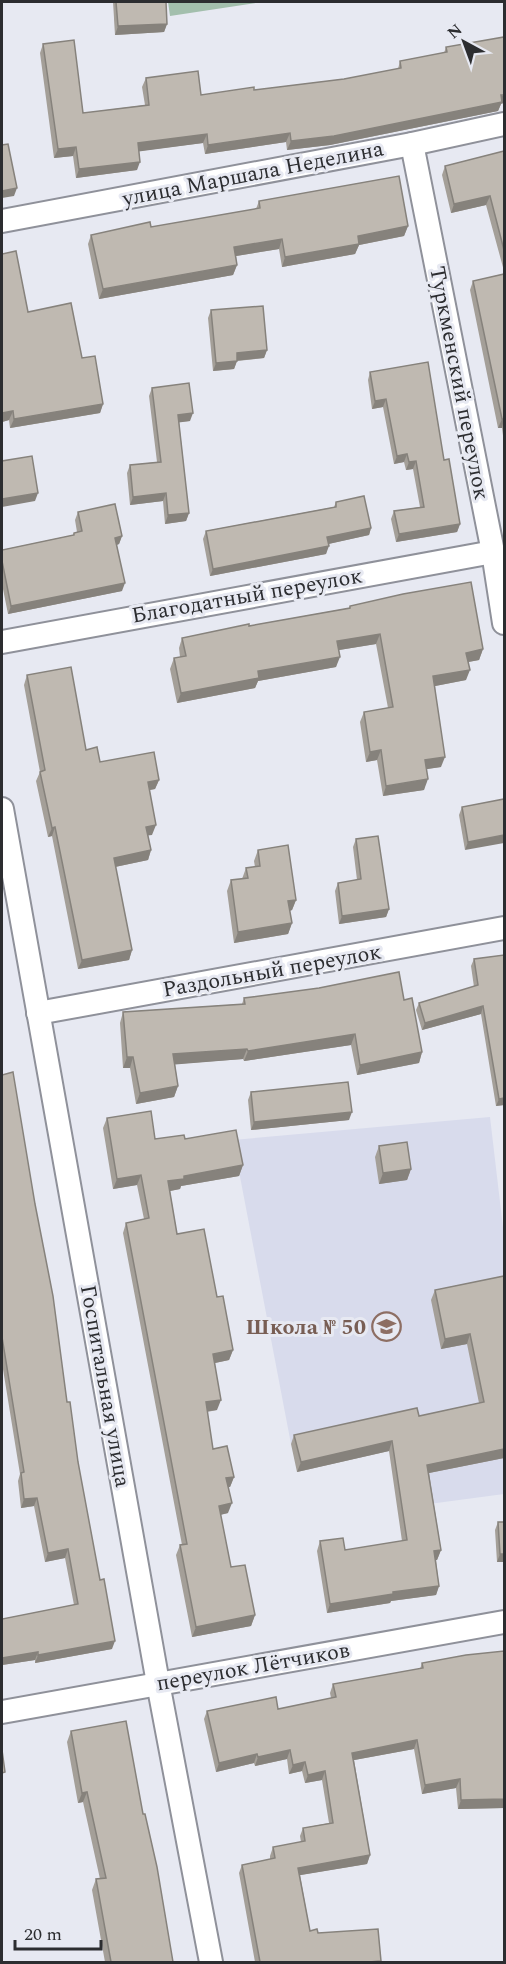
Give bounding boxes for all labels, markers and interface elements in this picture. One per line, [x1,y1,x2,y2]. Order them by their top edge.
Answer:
north arrow [434,12,494,72]
text: N [442,18,468,45]
street label: улица Маршала Неделина [119,132,387,216]
street label: Туркменский переулок [420,263,498,503]
street label: Благодатный переулок [129,559,365,633]
street label: Раздольный переулок [160,935,384,1007]
street label: Госпитальная улица [71,1282,139,1490]
place label: Школа № 50 [246,1311,366,1344]
school or university icon: Школа № 50 [371,1311,403,1343]
street label: переулок Лётчиков [154,1634,352,1700]
scale bar [15,1913,100,1951]
text: 20 m [24,1921,62,1948]

